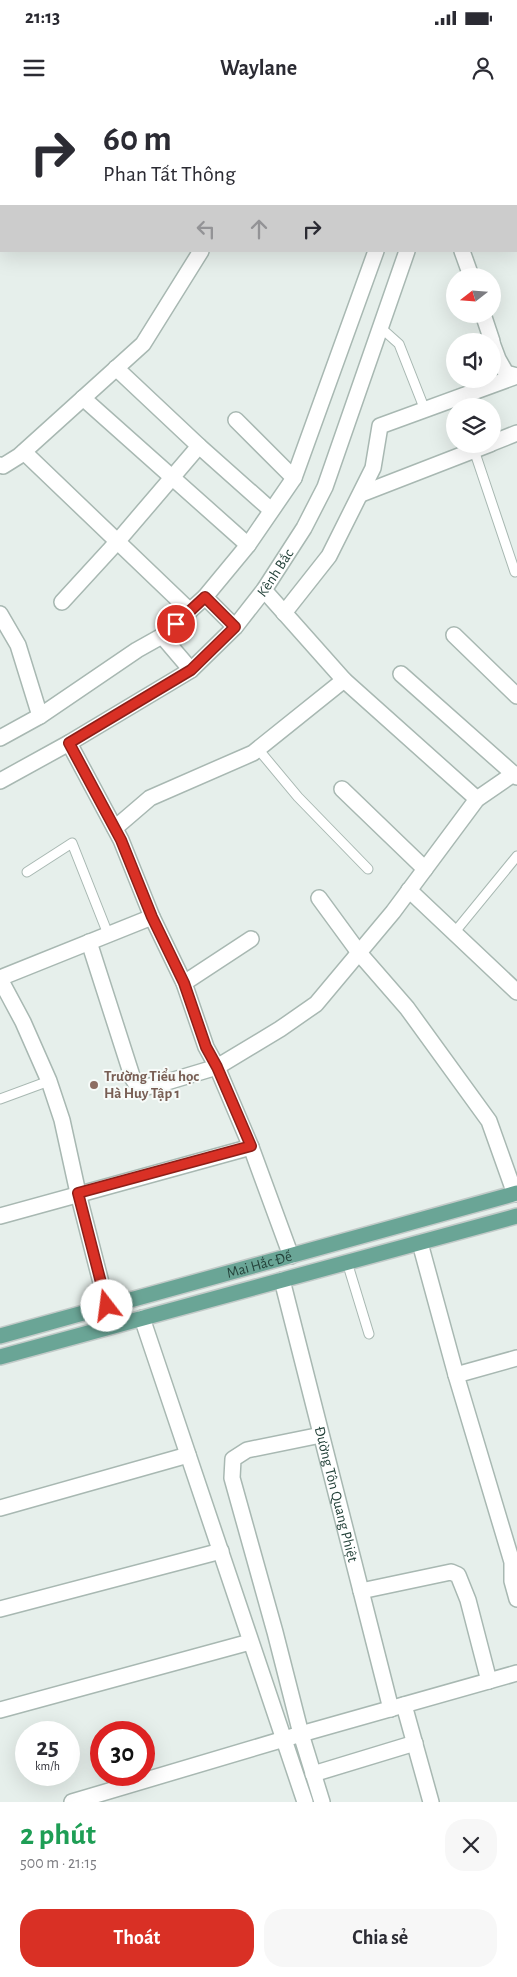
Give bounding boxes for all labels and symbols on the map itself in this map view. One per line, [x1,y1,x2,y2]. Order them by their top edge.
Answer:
north arrow [446,268,501,322]
street label: Kênh Bắc [255,546,296,600]
pin [155,603,197,645]
place label: Trường Tiểu học Hà Huy Tập 1 [104,1068,199,1101]
marker: Trường Tiểu học Hà Huy Tập 1 [88,1079,100,1091]
street label: Mai Hắc Đế [225,1249,294,1281]
position arrow [80,1279,132,1331]
street label: Đường Tôn Quang Phiệt [312,1425,360,1564]
speed limit sign: 30 [90,1721,155,1786]

